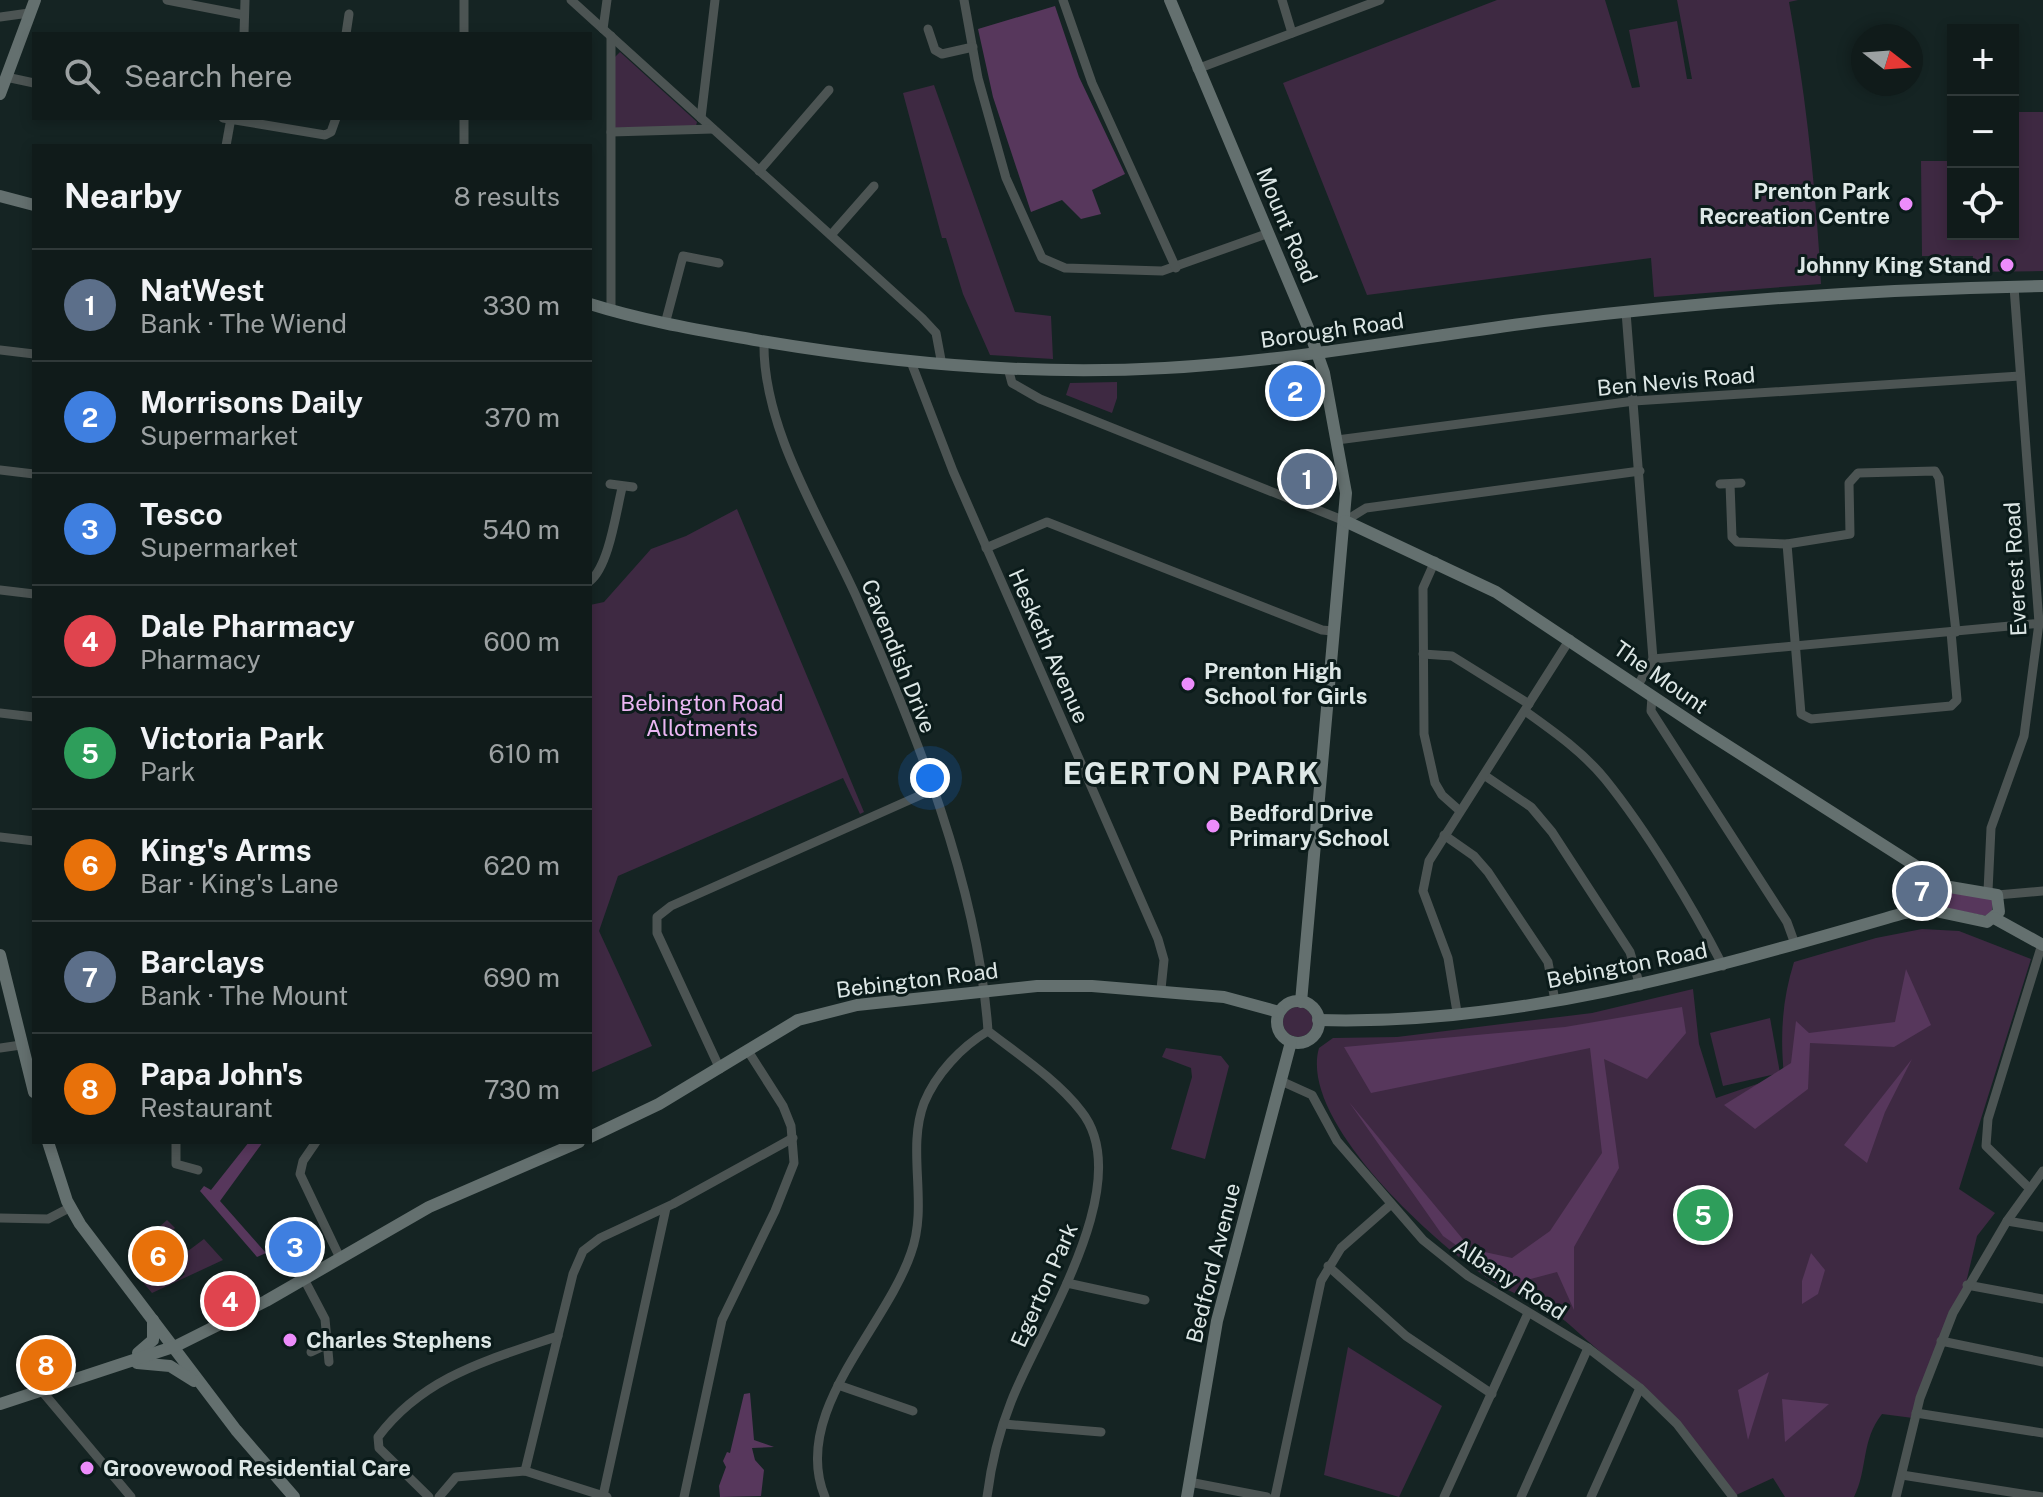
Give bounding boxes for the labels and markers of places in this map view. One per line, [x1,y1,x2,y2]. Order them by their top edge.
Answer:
place label: Prenton Park Recreation Centre [1699,178,1890,229]
marker: Prenton Park Recreation Centre [1897,195,1915,213]
place label: Johnny King Stand [1797,252,1991,278]
marker: Johnny King Stand [1998,256,2016,274]
pin: 2 [1269,361,1321,421]
pin: 1 [1281,449,1333,509]
place label: Prenton High School for Girls [1204,658,1367,709]
marker: Prenton High School for Girls [1179,675,1197,693]
place label: Bedford Drive Primary School [1229,800,1390,851]
marker: Bedford Drive Primary School [1204,817,1222,835]
pin: 7 [1896,861,1948,921]
pin: 5 [1677,1185,1729,1245]
pin: 3 [269,1217,321,1277]
pin: 6 [132,1226,184,1286]
pin: 4 [204,1271,256,1331]
place label: Charles Stephens [306,1327,492,1353]
marker: Charles Stephens [281,1331,299,1349]
pin: 8 [20,1335,72,1395]
place label: Groovewood Residential Care [103,1455,411,1481]
marker: Groovewood Residential Care [78,1459,96,1477]

